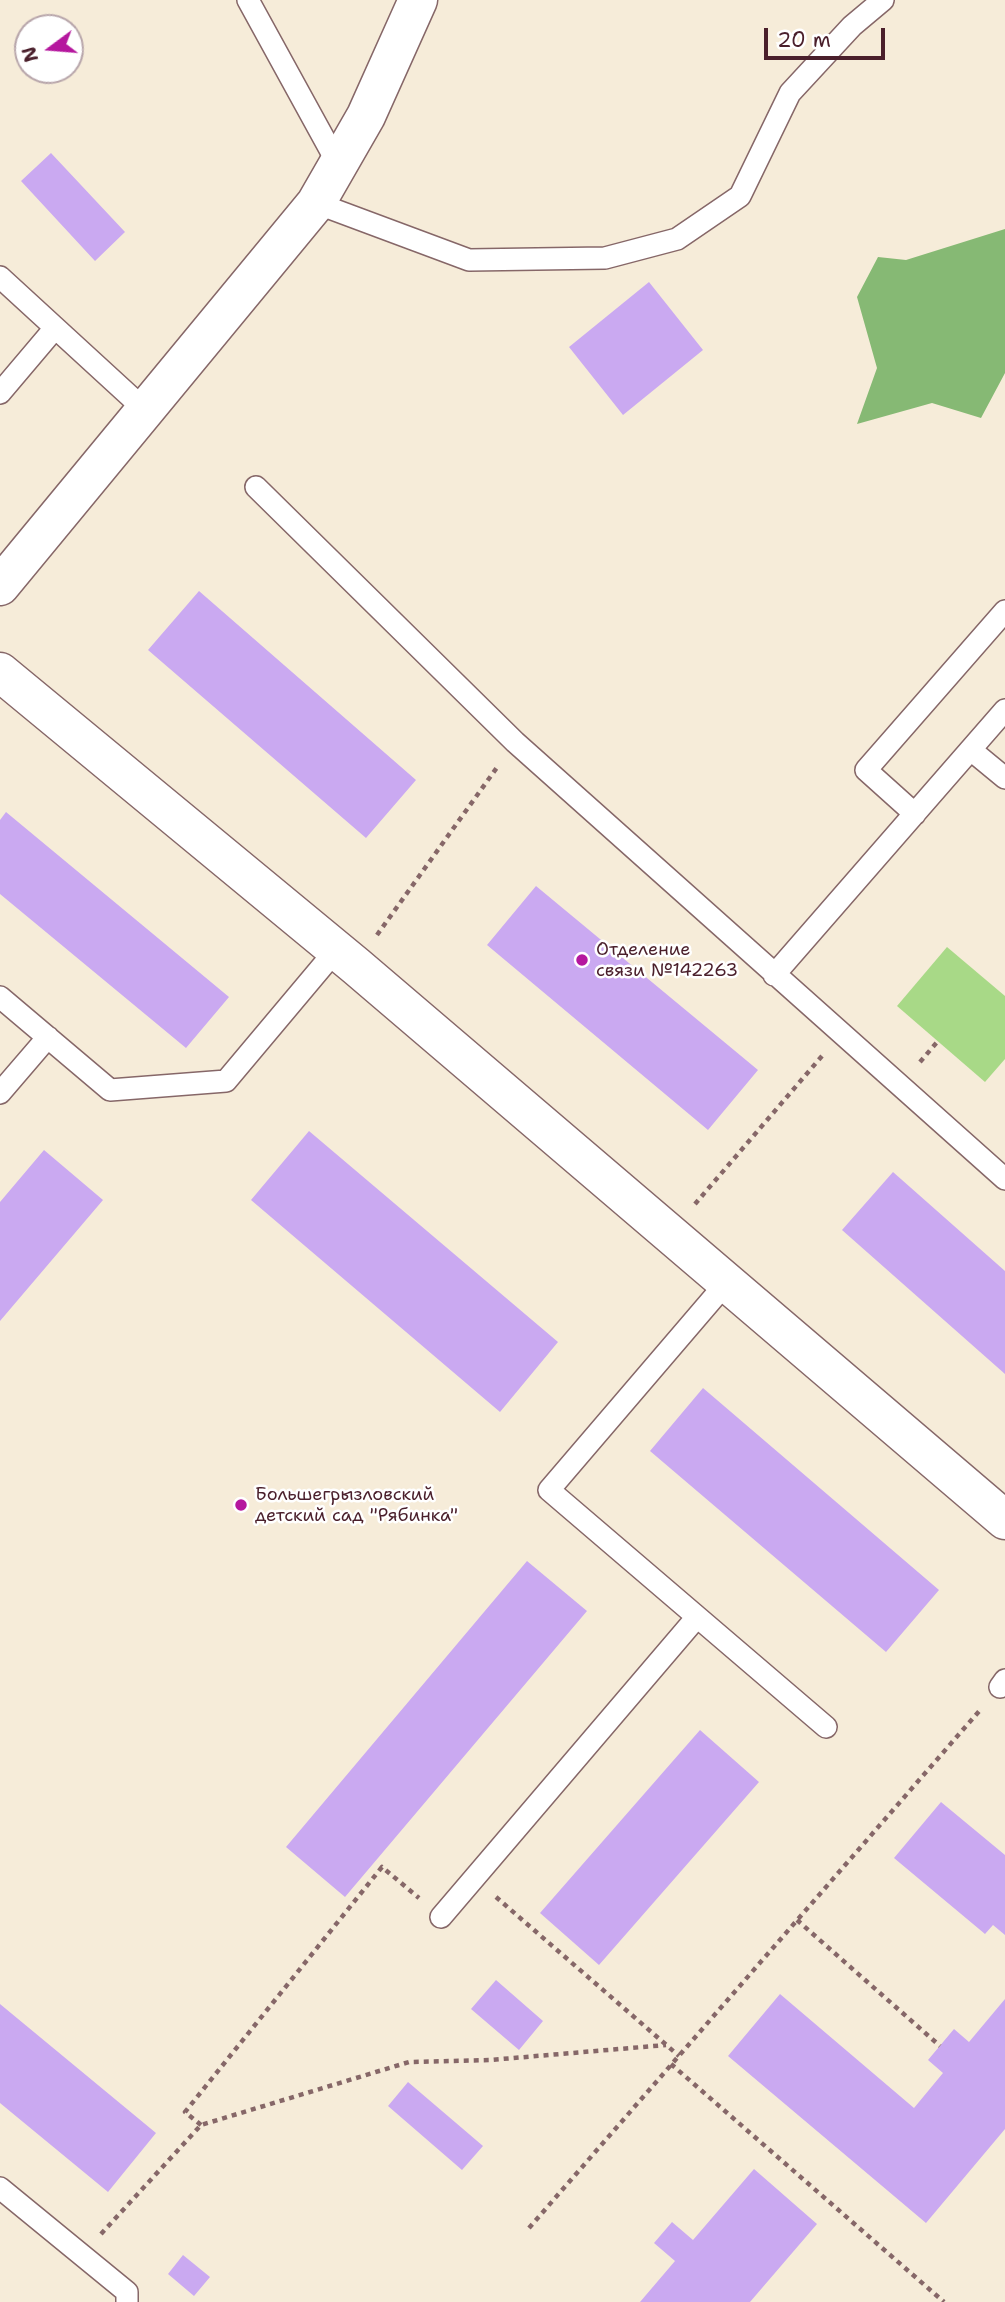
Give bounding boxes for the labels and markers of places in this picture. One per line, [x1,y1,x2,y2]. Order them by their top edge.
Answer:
place label: Отделение связи №142263 [596,939,738,982]
marker: Отделение связи №142263 [574,952,590,968]
place label: Большегрызловский детский сад "Рябинка" [255,1484,458,1526]
marker: Большегрызловский детский сад "Рябинка" [233,1497,249,1513]

